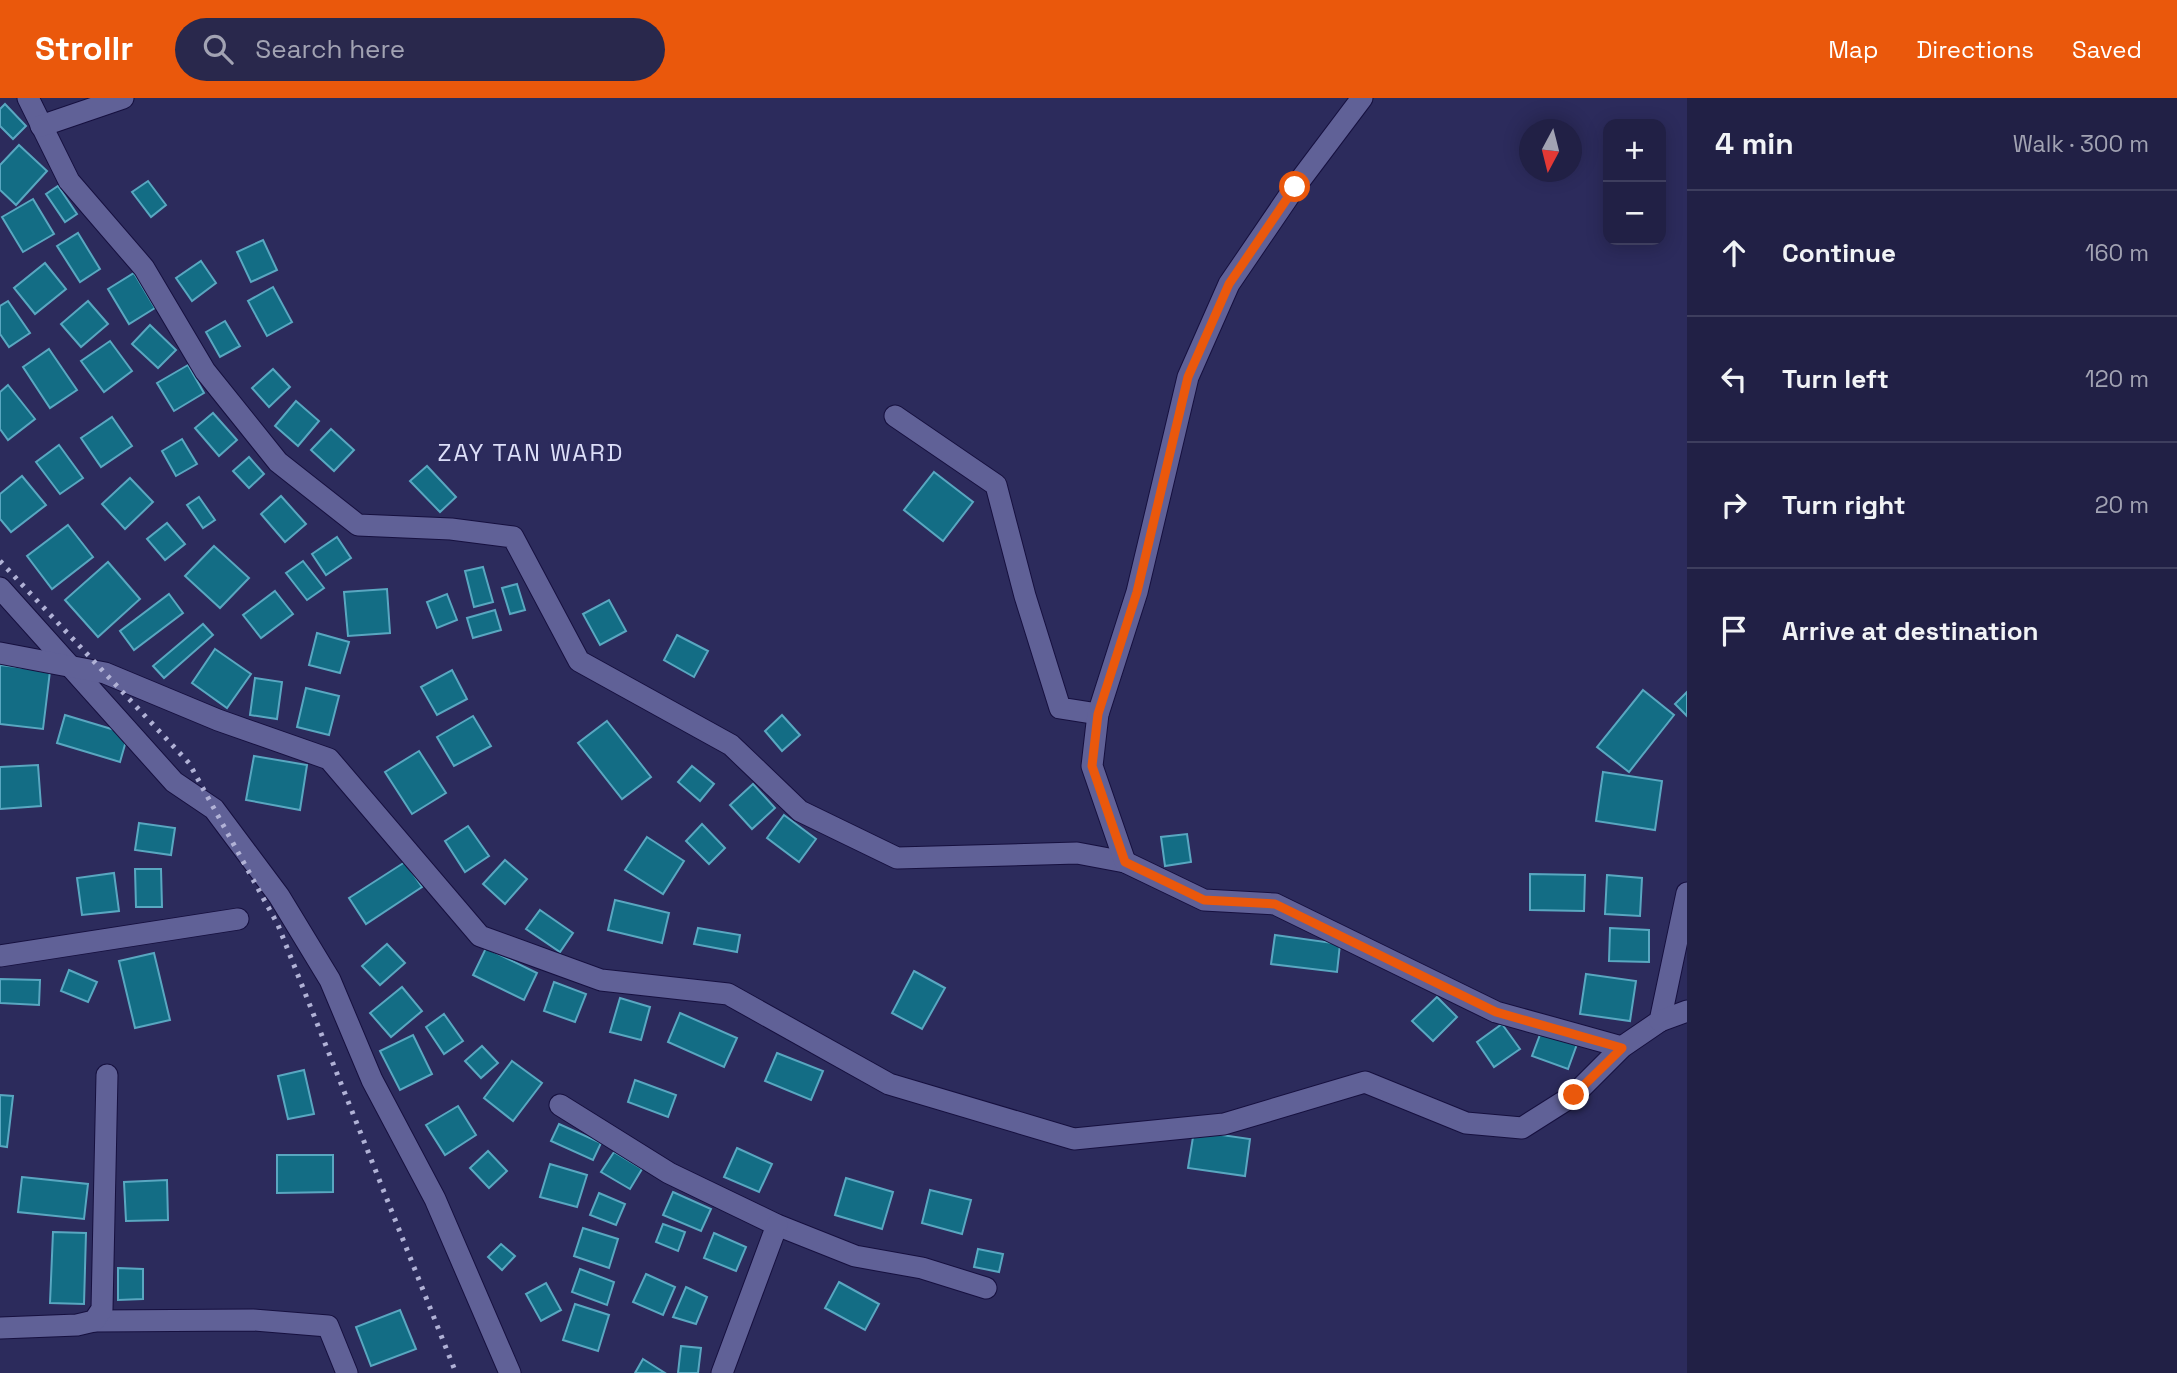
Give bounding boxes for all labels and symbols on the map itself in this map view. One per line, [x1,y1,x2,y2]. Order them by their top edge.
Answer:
north arrow [1519,119,1582,182]
route start [1279,171,1310,202]
district label: ZAY TAN WARD [438,437,624,468]
route end [1558,1079,1589,1110]

